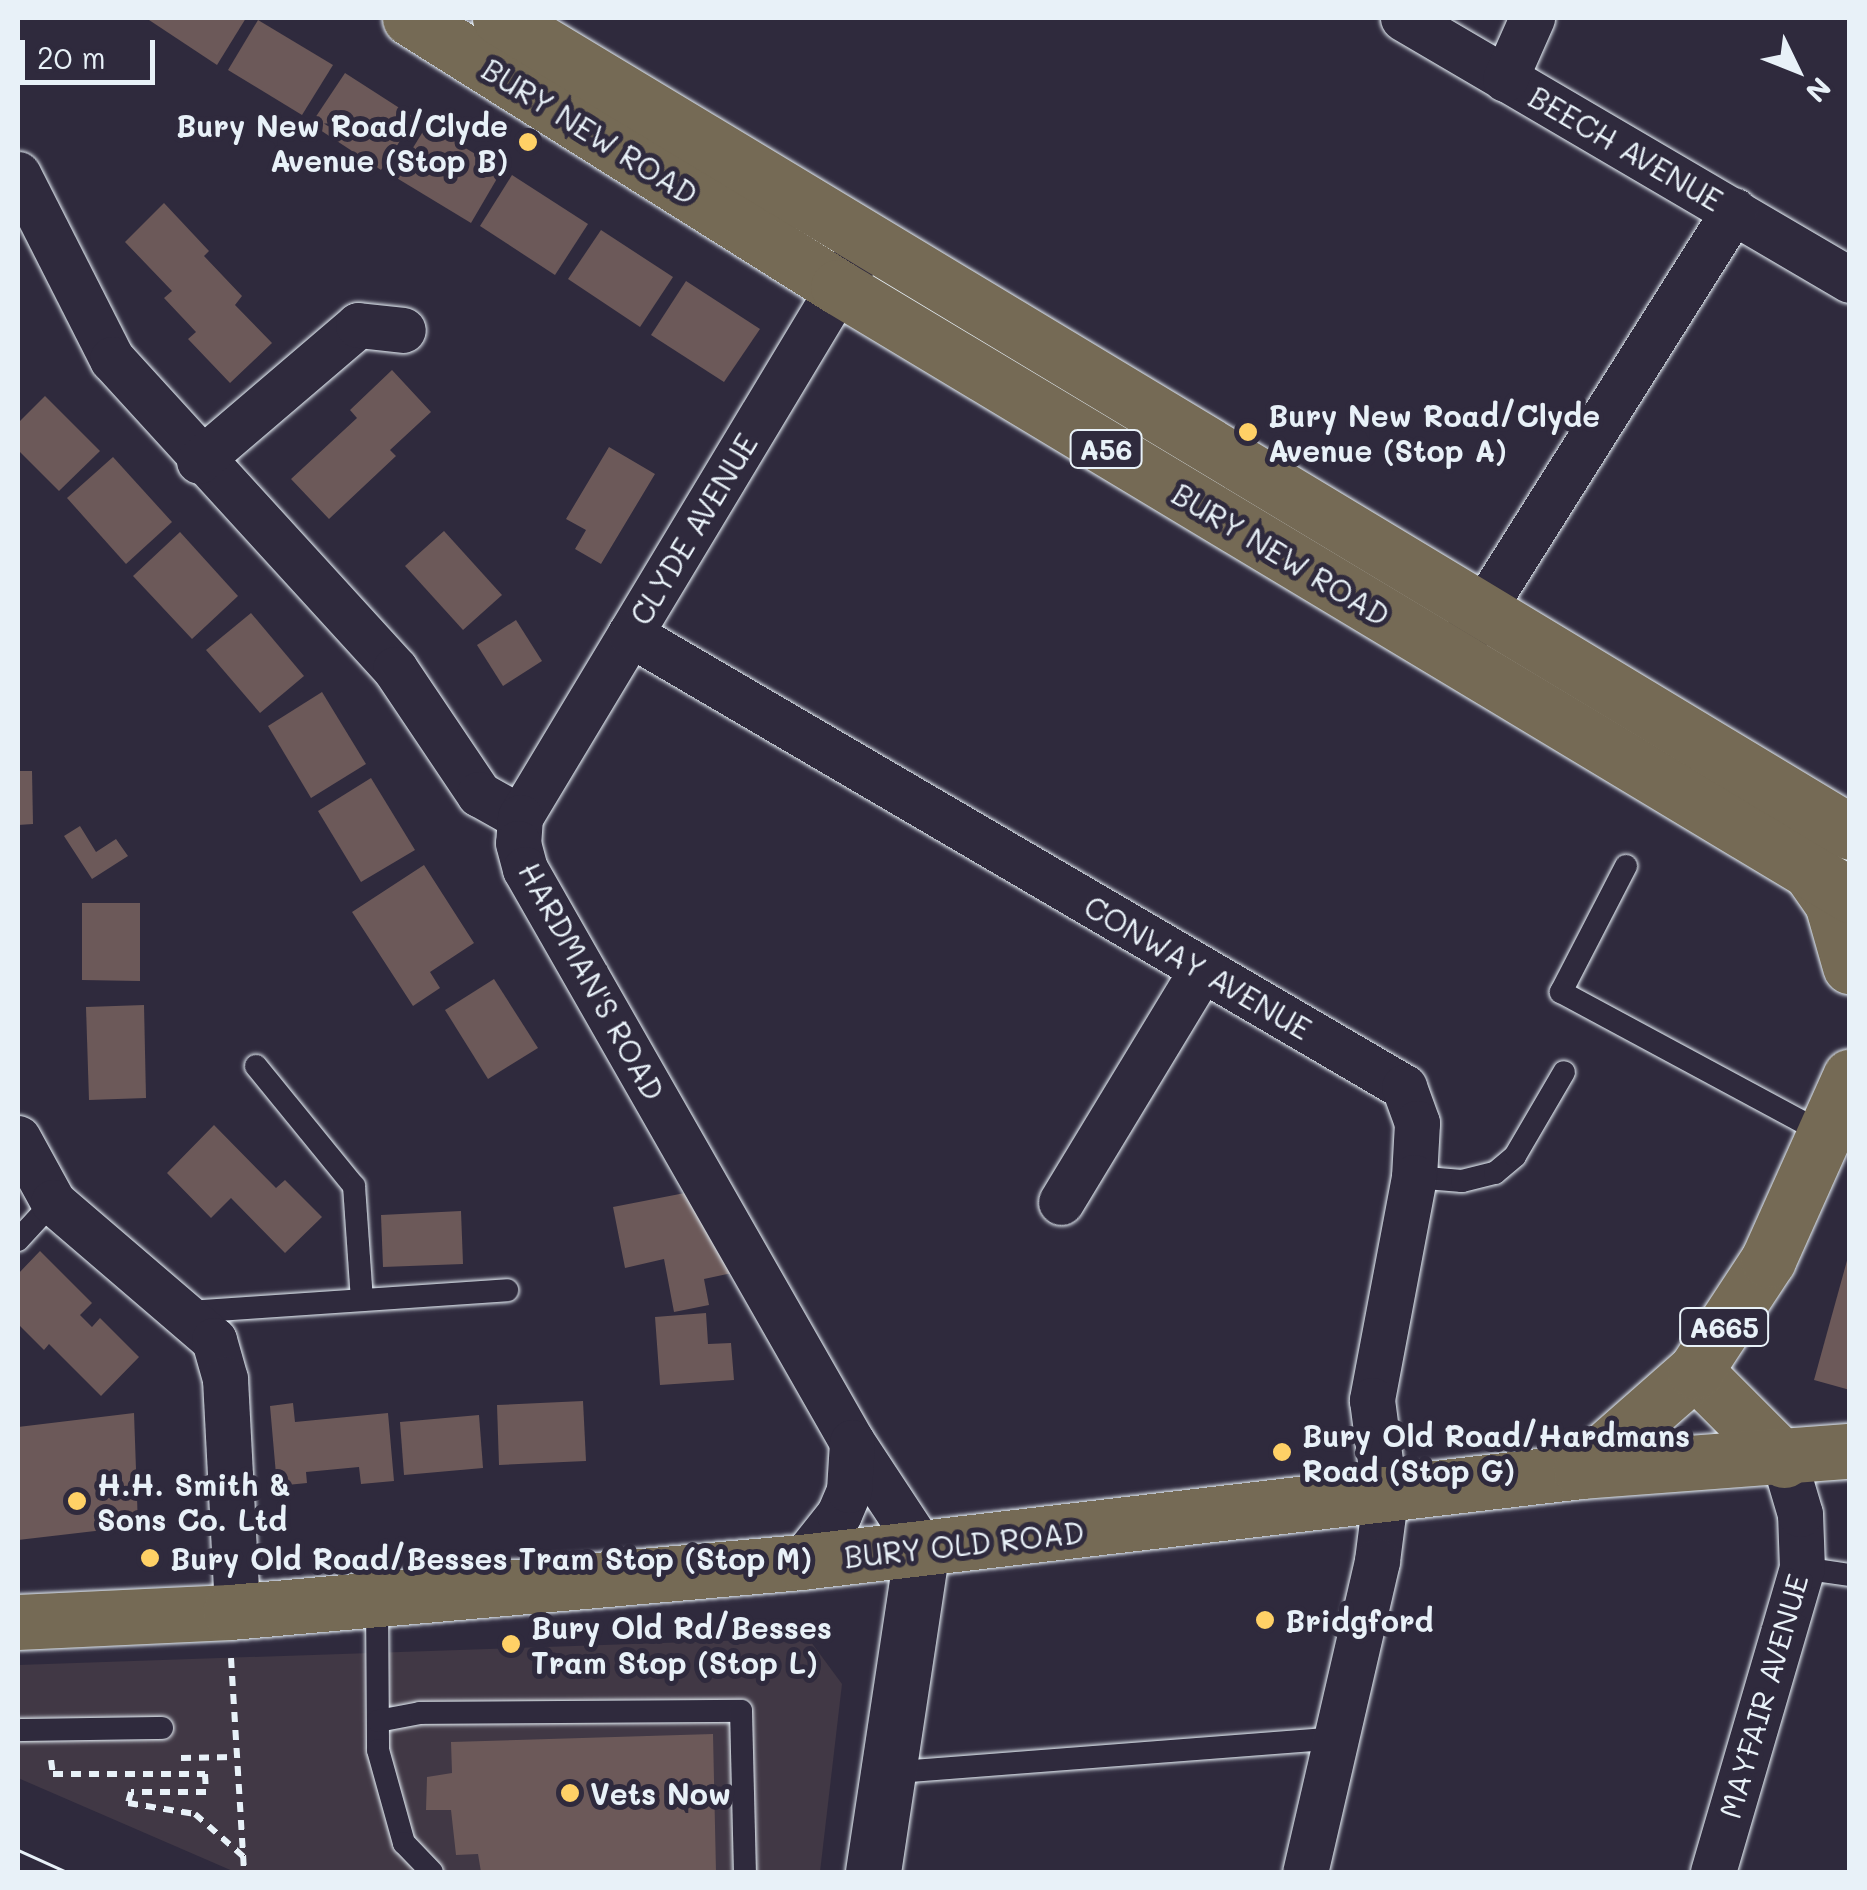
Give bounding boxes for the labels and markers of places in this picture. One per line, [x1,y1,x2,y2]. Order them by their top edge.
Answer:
place label: Bury New Road/Clyde Avenue (Stop B) [176,107,508,178]
marker: Bury New Road/Clyde Avenue (Stop B) [517,131,539,153]
place label: Bury New Road/Clyde Avenue (Stop A) [1268,397,1600,468]
marker: Bury New Road/Clyde Avenue (Stop A) [1237,421,1259,443]
place label: Bury Old Road/Hardmans Road (Stop G) [1302,1417,1690,1488]
marker: Bury Old Road/Hardmans Road (Stop G) [1271,1441,1293,1463]
place label: H.H. Smith & Sons Co. Ltd [97,1466,291,1536]
marker: H.H. Smith & Sons Co. Ltd [66,1490,88,1512]
place label: Bury Old Road/Besses Tram Stop (Stop M) [170,1540,812,1576]
marker: Bury Old Road/Besses Tram Stop (Stop M) [139,1547,161,1569]
place label: Bridgford [1285,1602,1434,1638]
place label: Bury Old Rd/Besses Tram Stop (Stop L) [531,1609,832,1680]
marker: Bridgford [1254,1609,1276,1631]
marker: Bury Old Rd/Besses Tram Stop (Stop L) [500,1633,522,1655]
place label: Vets Now [590,1775,731,1811]
marker: Vets Now [559,1782,581,1804]

